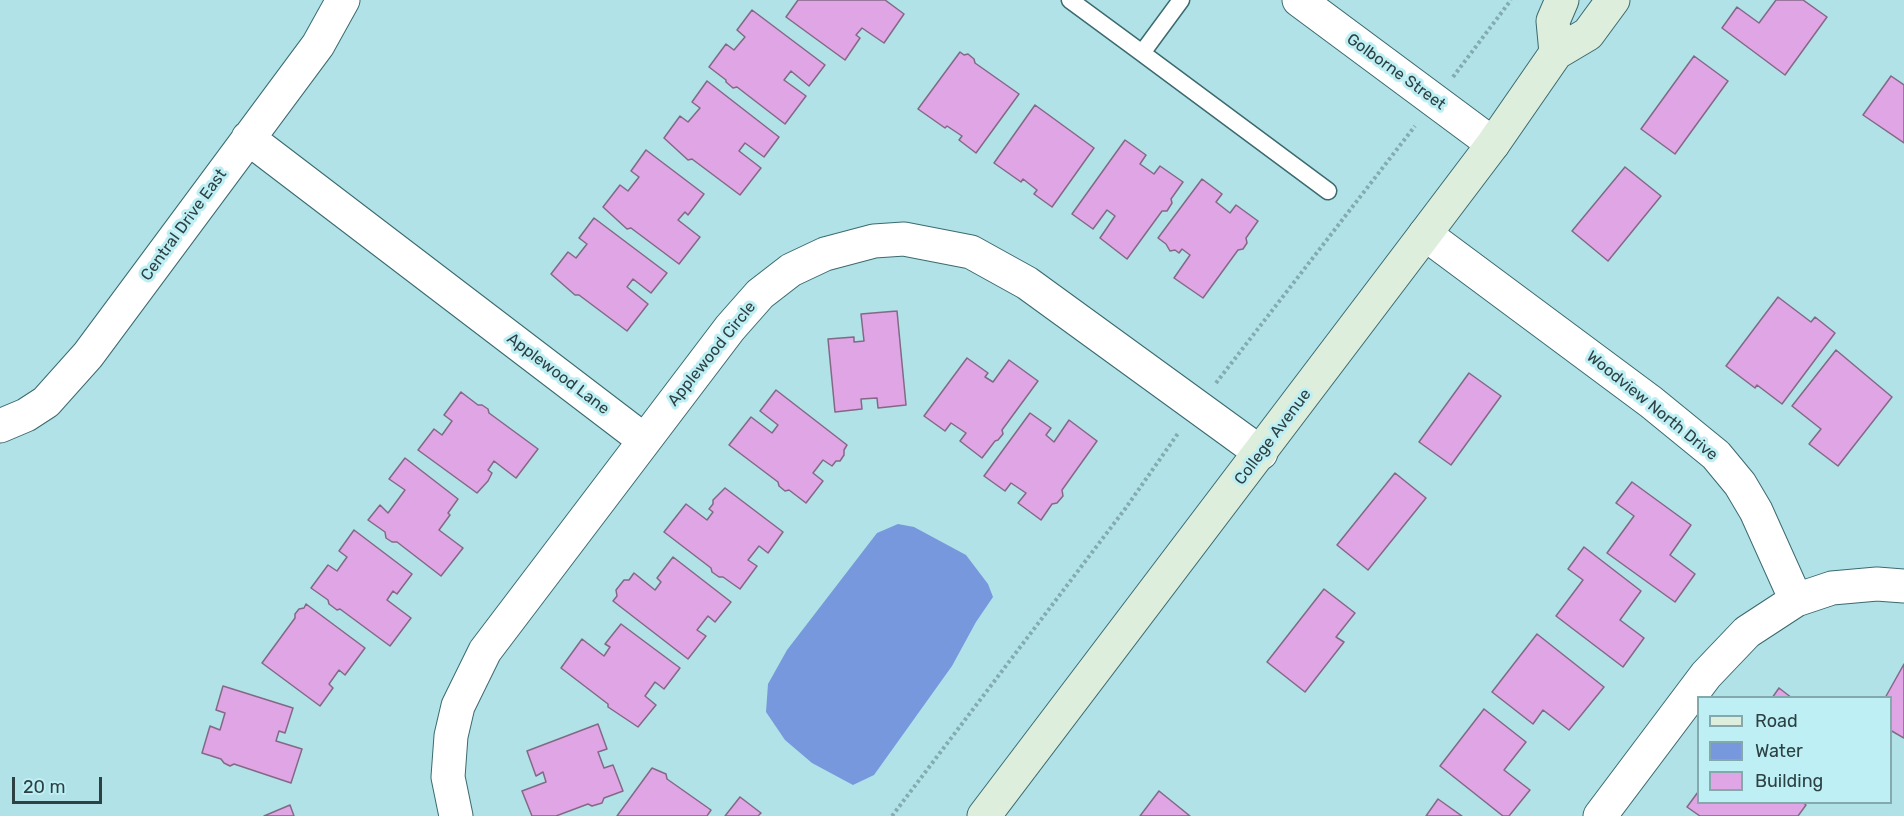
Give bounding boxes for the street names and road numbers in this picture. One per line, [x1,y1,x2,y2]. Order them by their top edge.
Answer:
street label: Golborne Street [1343,30,1449,114]
street label: Central Drive East [137,165,231,285]
street label: Applewood Circle [664,298,760,410]
street label: Applewood Lane [503,329,613,419]
street label: Woodview North Drive [1582,347,1722,465]
street label: College Avenue [1231,385,1315,489]

